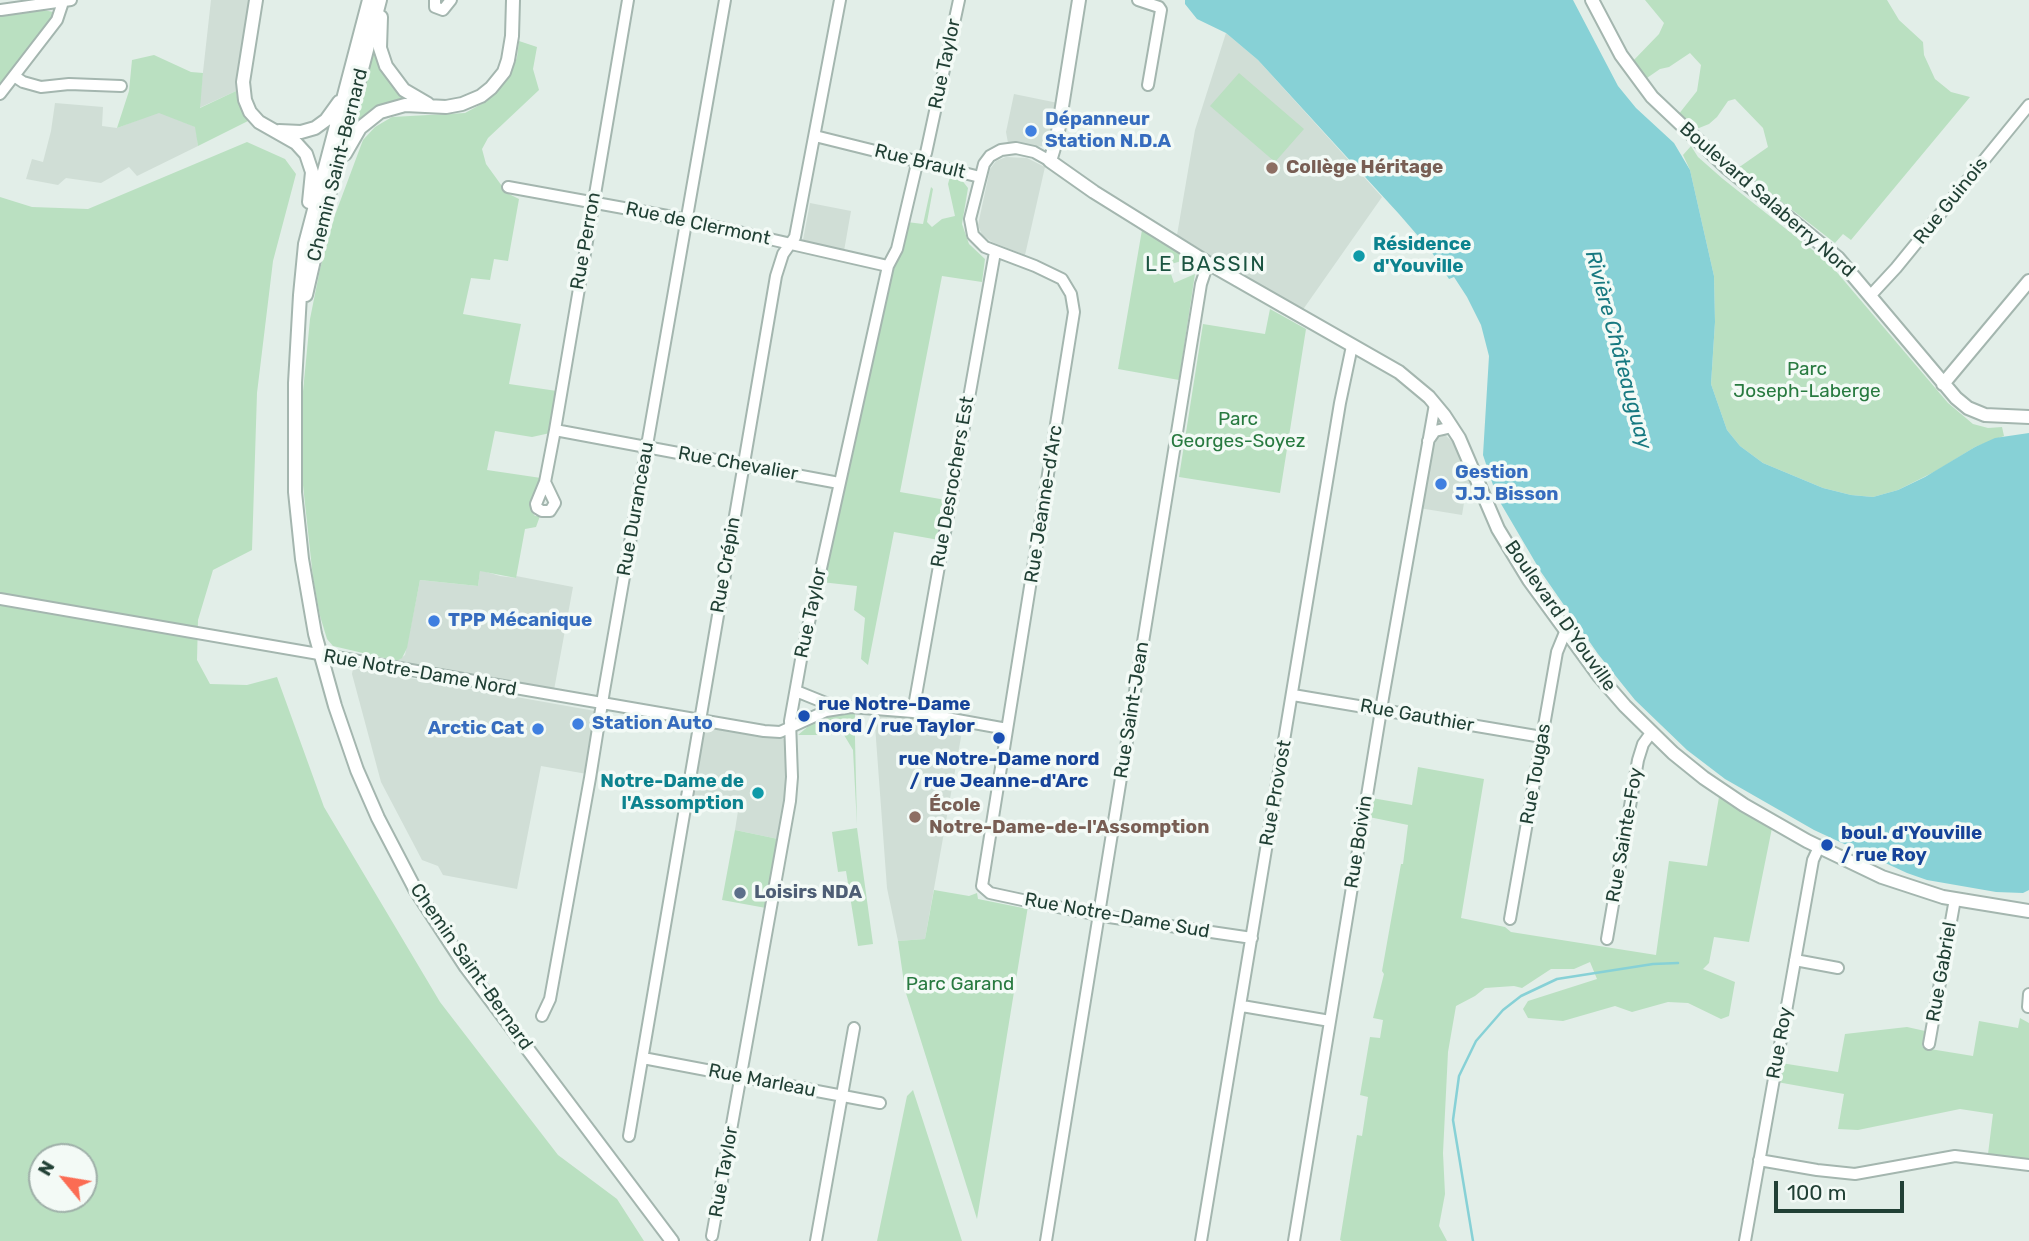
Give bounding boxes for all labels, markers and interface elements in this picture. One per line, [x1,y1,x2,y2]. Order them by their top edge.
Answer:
street label: Rue Taylor [924,17,966,111]
street label: Chemin Saint-Bernard [303,66,373,264]
place label: Dépanneur Station N.D.A [1045,109,1171,153]
street label: Boulevard Salaberry Nord [1675,118,1859,282]
marker: Dépanneur Station N.D.A [1023,123,1039,139]
street label: Rue Brault [872,140,968,184]
street label: Rue Guinois [1909,153,1993,249]
place label: Collège Héritage [1286,157,1443,179]
marker: Collège Héritage [1264,160,1280,176]
street label: Rue Perron [566,190,606,292]
street label: Rue de Clermont [623,198,773,250]
place label: Résidence d'Youville [1373,234,1471,278]
marker: Résidence d'Youville [1351,248,1367,264]
water label: Rivière Châteauguay [1579,248,1657,452]
district label: LE BASSIN [1146,252,1266,278]
park label: Parc Joseph-Laberge [1733,359,1881,403]
street label: Rue Desrochers Est [927,395,979,569]
park label: Parc Georges-Soyez [1171,409,1305,453]
street label: Rue Jeanne-d'Arc [1020,423,1068,585]
street label: Rue Duranceau [613,440,659,578]
street label: Rue Chevalier [676,442,800,486]
place label: Gestion J.J. Bisson [1455,462,1558,506]
marker: Gestion J.J. Bisson [1433,476,1449,492]
street label: Rue Crépin [706,515,746,615]
street label: Boulevard D'Youville [1499,536,1621,696]
street label: Rue Taylor [790,566,832,660]
place label: TPP Mécanique [448,610,592,632]
marker: TPP Mécanique [426,613,442,629]
street label: Rue Saint-Jean [1110,640,1154,780]
street label: Rue Notre-Dame Nord [322,645,518,701]
place label: rue Notre-Dame nord / rue Taylor [818,694,975,738]
street label: Rue Gauthier [1358,695,1476,737]
marker: rue Notre-Dame nord / rue Taylor [796,708,812,724]
place label: Station Auto [592,713,713,735]
marker: Station Auto [570,716,586,732]
place label: Arctic Cat [428,718,524,740]
marker: Arctic Cat [530,721,546,737]
street label: Rue Tougas [1516,722,1556,826]
marker: rue Notre-Dame nord / rue Jeanne-d'Arc [991,730,1007,746]
street label: Rue Provost [1255,738,1297,848]
place label: rue Notre-Dame nord / rue Jeanne-d'Arc [899,749,1099,793]
street label: Rue Sainte-Foy [1602,766,1648,904]
place label: Notre-Dame de l'Assomption [600,771,744,815]
marker: Notre-Dame de l'Assomption [750,785,766,801]
street label: Rue Boivin [1340,794,1378,890]
place label: École Notre-Dame-de-l'Assomption [929,795,1209,839]
marker: École Notre-Dame-de-l'Assomption [907,809,923,825]
place label: boul. d'Youville / rue Roy [1841,823,1982,867]
marker: boul. d'Youville / rue Roy [1819,837,1835,853]
street label: Chemin Saint-Bernard [405,879,537,1055]
place label: Loisirs NDA [754,882,862,904]
marker: Loisirs NDA [732,885,748,901]
street label: Rue Notre-Dame Sud [1023,888,1211,944]
street label: Rue Gabriel [1922,920,1962,1024]
park label: Parc Garand [906,974,1014,996]
street label: Rue Roy [1762,1005,1798,1081]
street label: Rue Marleau [706,1059,818,1103]
street label: Rue Taylor [705,1125,743,1219]
north arrow [28,1143,98,1213]
text: N [33,1157,59,1180]
scale bar [1777,1168,1906,1212]
text: 100 m [1787,1180,1846,1205]

